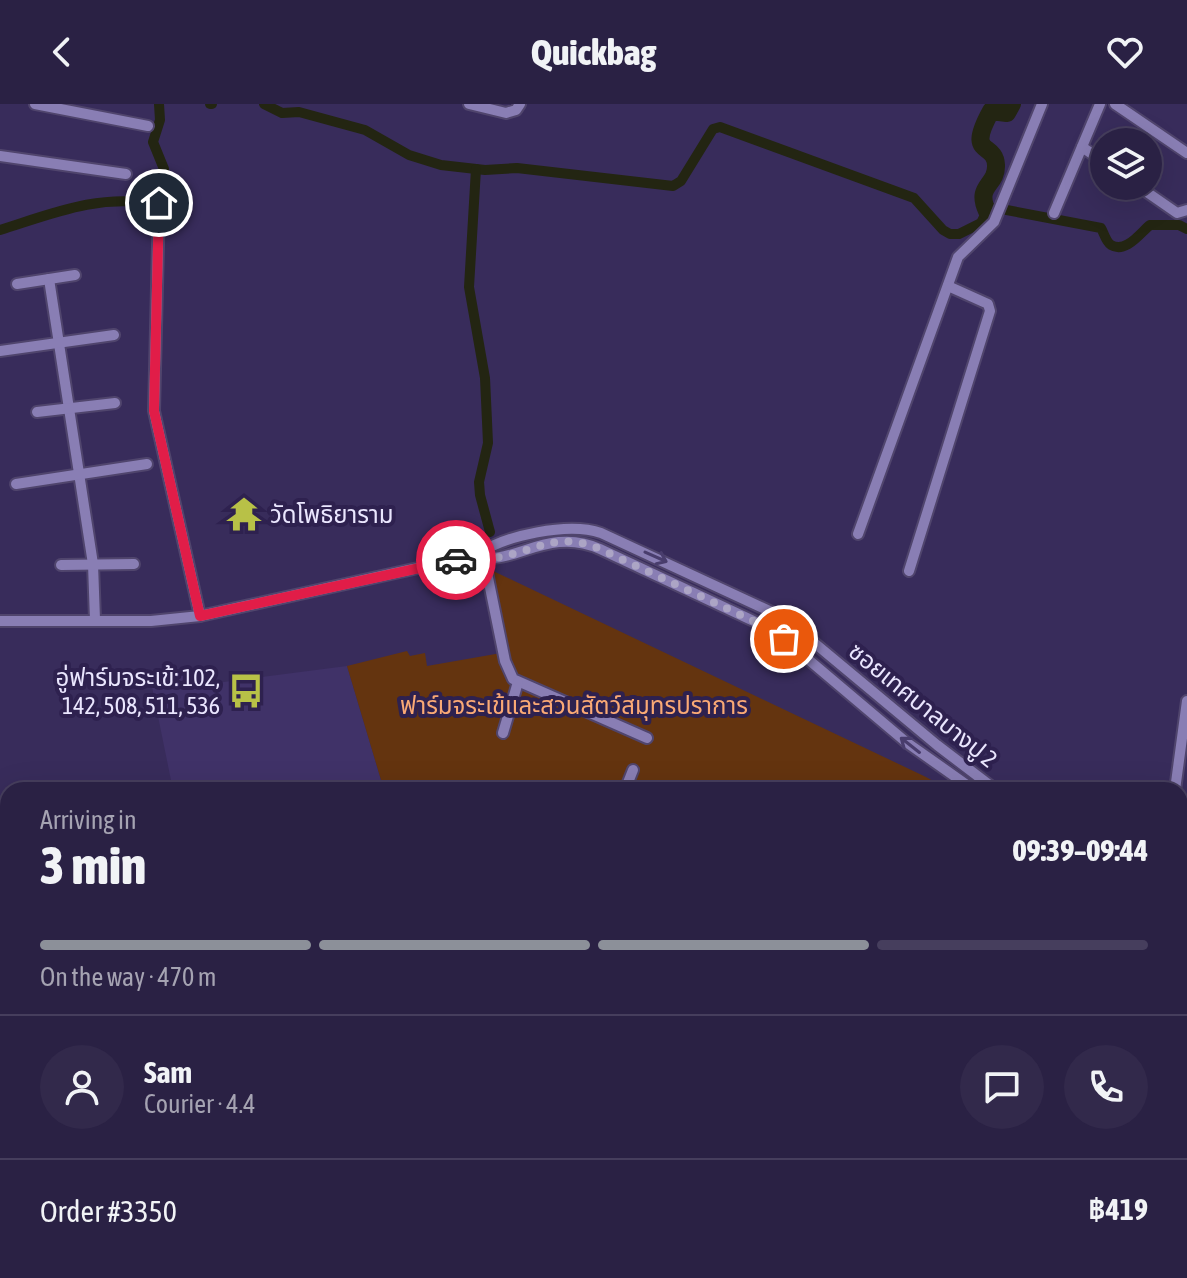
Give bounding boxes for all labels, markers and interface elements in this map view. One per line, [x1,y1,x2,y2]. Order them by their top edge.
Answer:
icon: back [40,30,84,74]
icon: heart [1103,30,1147,74]
text: Quickbag [531,31,656,73]
map controls [1090,128,1162,200]
button: layers [1090,128,1162,200]
pin [125,169,193,237]
icon: home [137,181,181,225]
temple icon: วัดโพธิยาราม [225,495,263,533]
place label: วัดโพธิยาราม [270,501,393,528]
courier [416,520,496,600]
icon: car [434,538,478,582]
one-way arrow [643,551,667,566]
pin [750,605,818,673]
icon: bag [762,617,806,661]
street label: ซอยเทศบาลบางปู 2 [842,637,1002,774]
place label: อู่ฟาร์มจระเข้: 102, 142, 508, 511, 536 [55,664,220,719]
bus stop icon: อู่ฟาร์มจระเข้: 102, 142, 508, 511, 536 [227,672,265,710]
park label: ฟาร์มจระเข้และสวนสัตว์สมุทรปราการ [400,692,748,721]
one-way arrow [900,736,921,754]
text: Arriving in [40,805,137,835]
text: 09:39–09:44 [1013,833,1148,867]
text: 3 min [40,835,146,895]
text: On the way · 470 m [40,962,217,992]
button: person [40,1045,124,1129]
button: chat [960,1045,1044,1129]
button: phone [1064,1045,1148,1129]
text: Sam [144,1055,192,1089]
text: Courier · 4.4 [144,1089,255,1119]
text: ฿419 [1088,1192,1148,1226]
text: Order #3350 [40,1194,177,1228]

